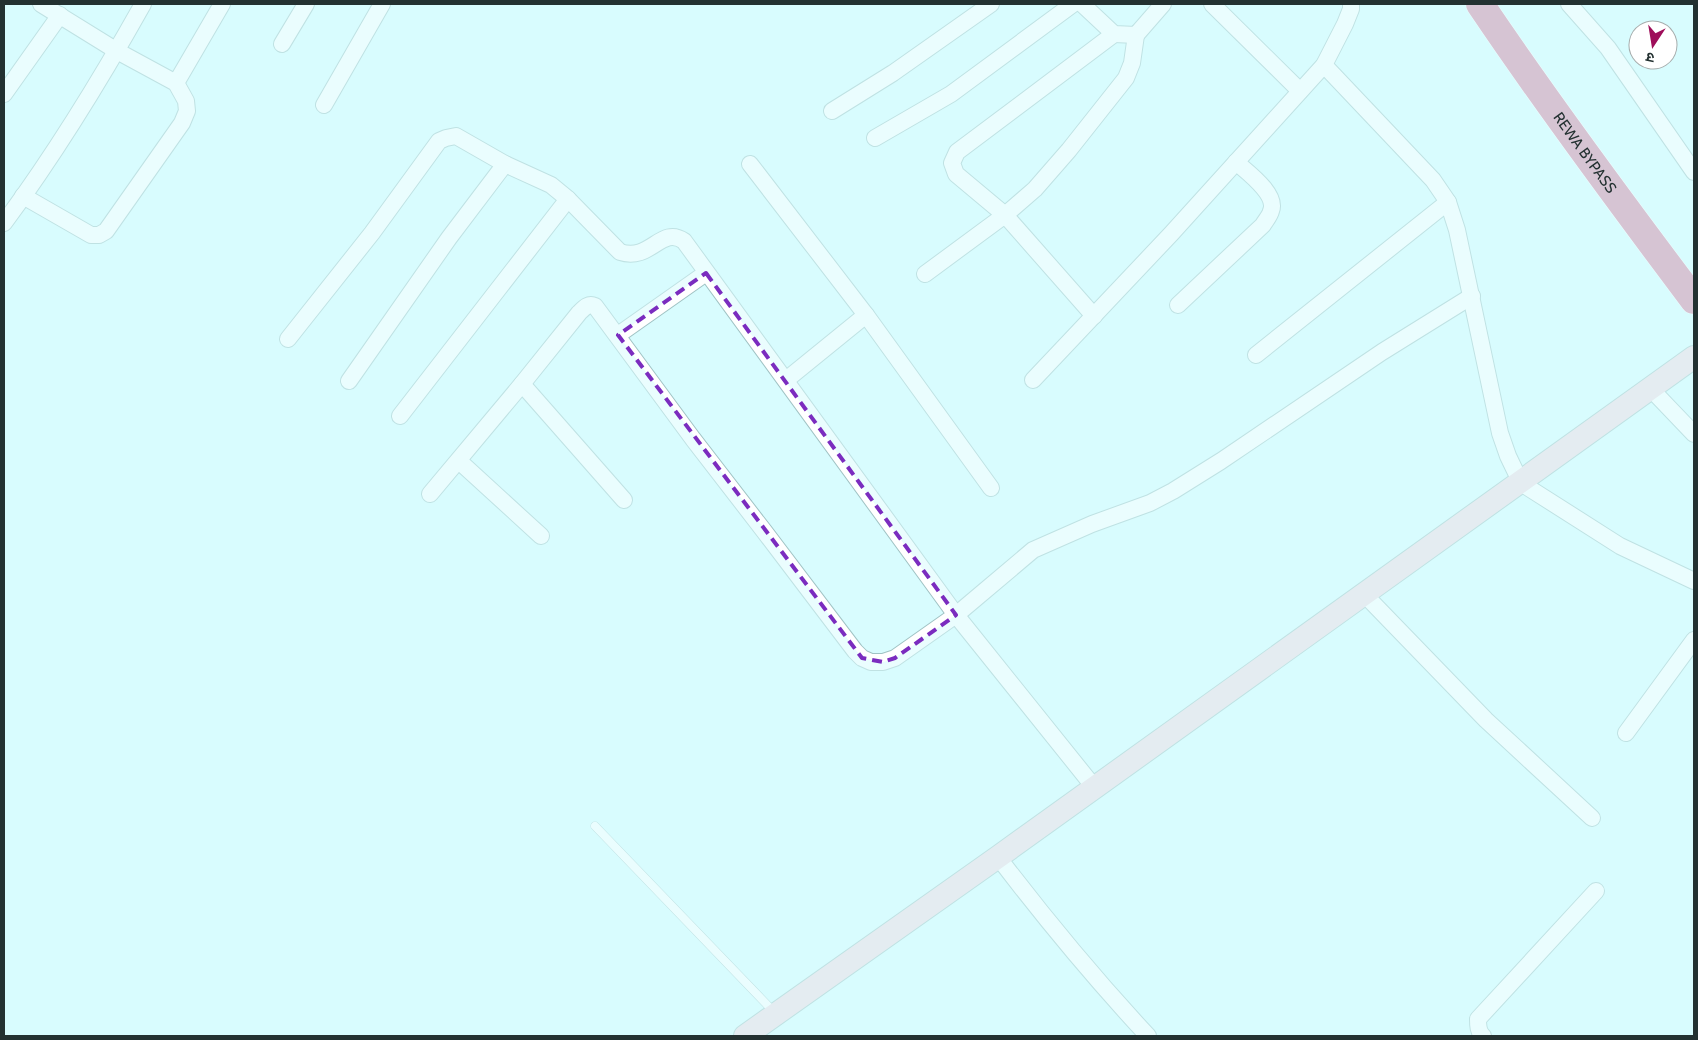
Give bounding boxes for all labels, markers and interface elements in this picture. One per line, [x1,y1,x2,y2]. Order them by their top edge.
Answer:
north arrow [1628,20,1678,70]
text: उ [1644,48,1656,67]
street label: REWA BYPASS [1549,109,1620,197]

